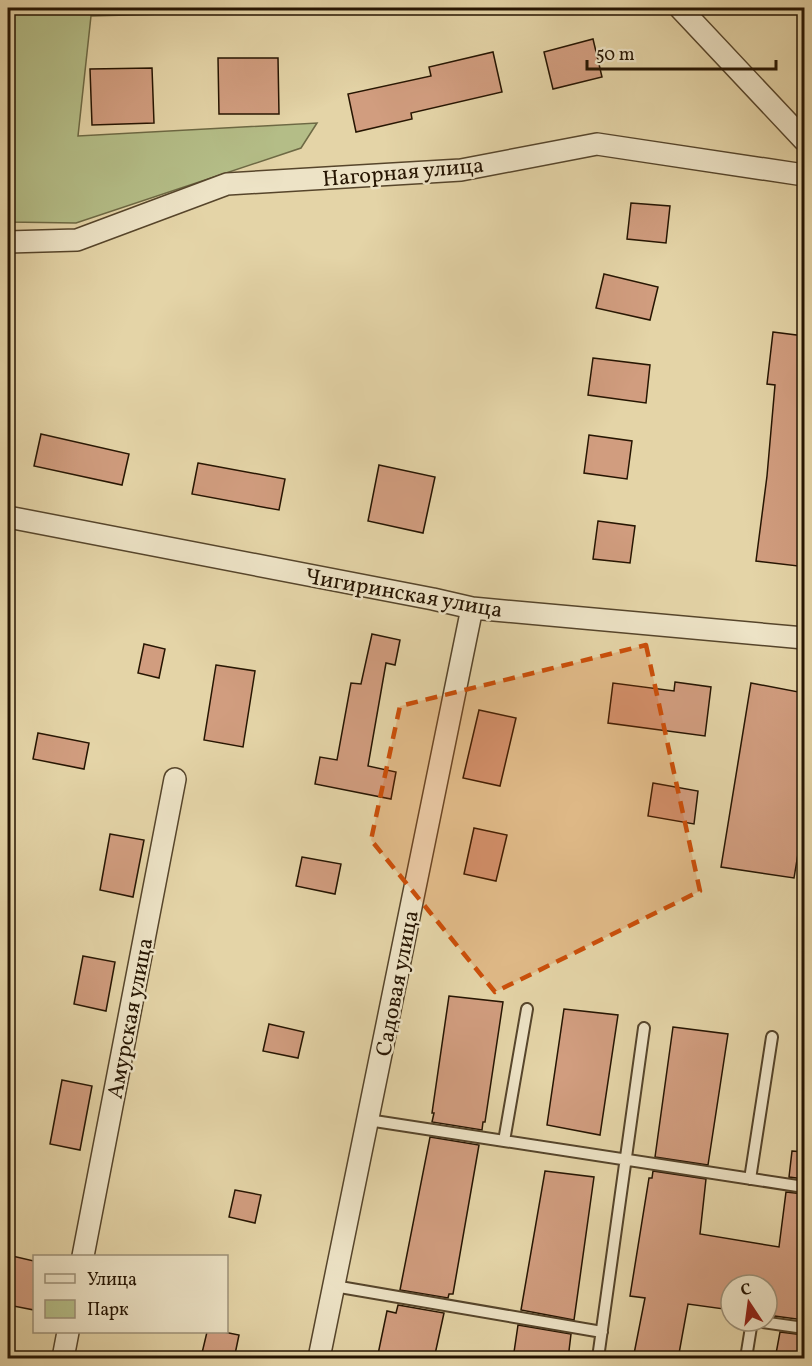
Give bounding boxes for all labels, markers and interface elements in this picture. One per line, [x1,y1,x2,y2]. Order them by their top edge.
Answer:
scale bar [587,33,776,71]
text: 50 m [596,43,635,68]
street label: Нагорная улица [321,151,485,196]
street label: Чигиринская улица [302,562,505,627]
street label: Садовая улица [369,908,428,1059]
street label: Амурская улица [101,935,162,1102]
legend [33,1255,228,1333]
text: Улица [87,1268,137,1293]
north arrow [719,1273,779,1333]
text: С [739,1278,754,1302]
text: Парк [87,1298,129,1323]

